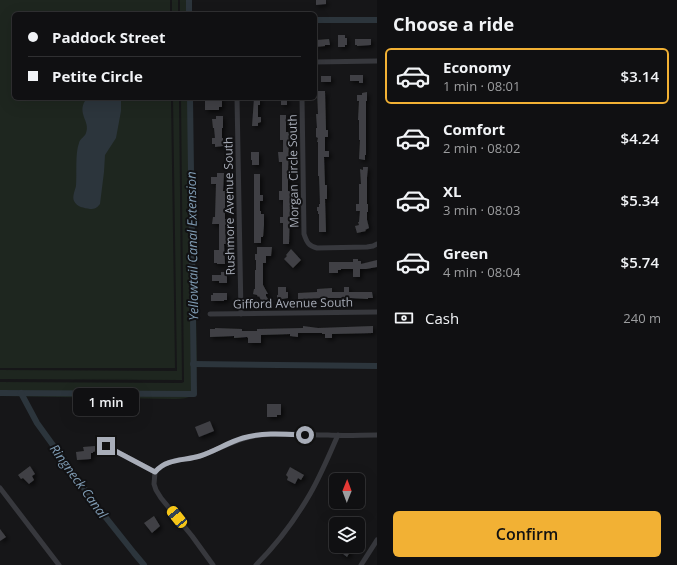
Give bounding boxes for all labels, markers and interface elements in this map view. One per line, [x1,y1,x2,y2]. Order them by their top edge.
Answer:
text: Choose a ride [393,12,514,36]
text: Paddock Street [52,27,165,47]
text: Economy [443,57,511,77]
icon: car [395,58,431,94]
text: Petite Circle [52,66,143,86]
text: $3.14 [621,66,659,86]
text: 1 min · 08:01 [443,77,520,95]
street label: Morgan Circle South [284,114,302,228]
text: Comfort [443,119,505,139]
icon: car [395,120,431,156]
text: $4.24 [621,128,659,148]
street label: Rushmore Avenue South [219,137,239,275]
text: 2 min · 08:02 [443,139,520,157]
water label: Yellowtail Canal Extension [182,171,202,321]
text: XL [443,181,461,201]
icon: car [395,182,431,218]
text: $5.34 [621,190,659,210]
text: 3 min · 08:03 [443,201,520,219]
text: Green [443,243,488,263]
icon: car [395,244,431,280]
text: $5.74 [621,252,659,272]
text: 4 min · 08:04 [443,263,520,281]
street label: Gifford Avenue South [233,293,353,313]
icon: cash [393,307,415,329]
text: Cash [425,308,459,328]
text: 240 m [623,309,661,327]
callout: 1 min [73,388,139,416]
text: 1 min [88,393,124,411]
route start [296,426,314,444]
route end [97,437,115,455]
water label: Ringneck Canal [46,440,112,522]
north arrow [329,473,365,509]
map controls [329,473,365,553]
car [165,504,189,530]
button: Confirm [393,511,661,557]
button: layers [329,517,365,553]

